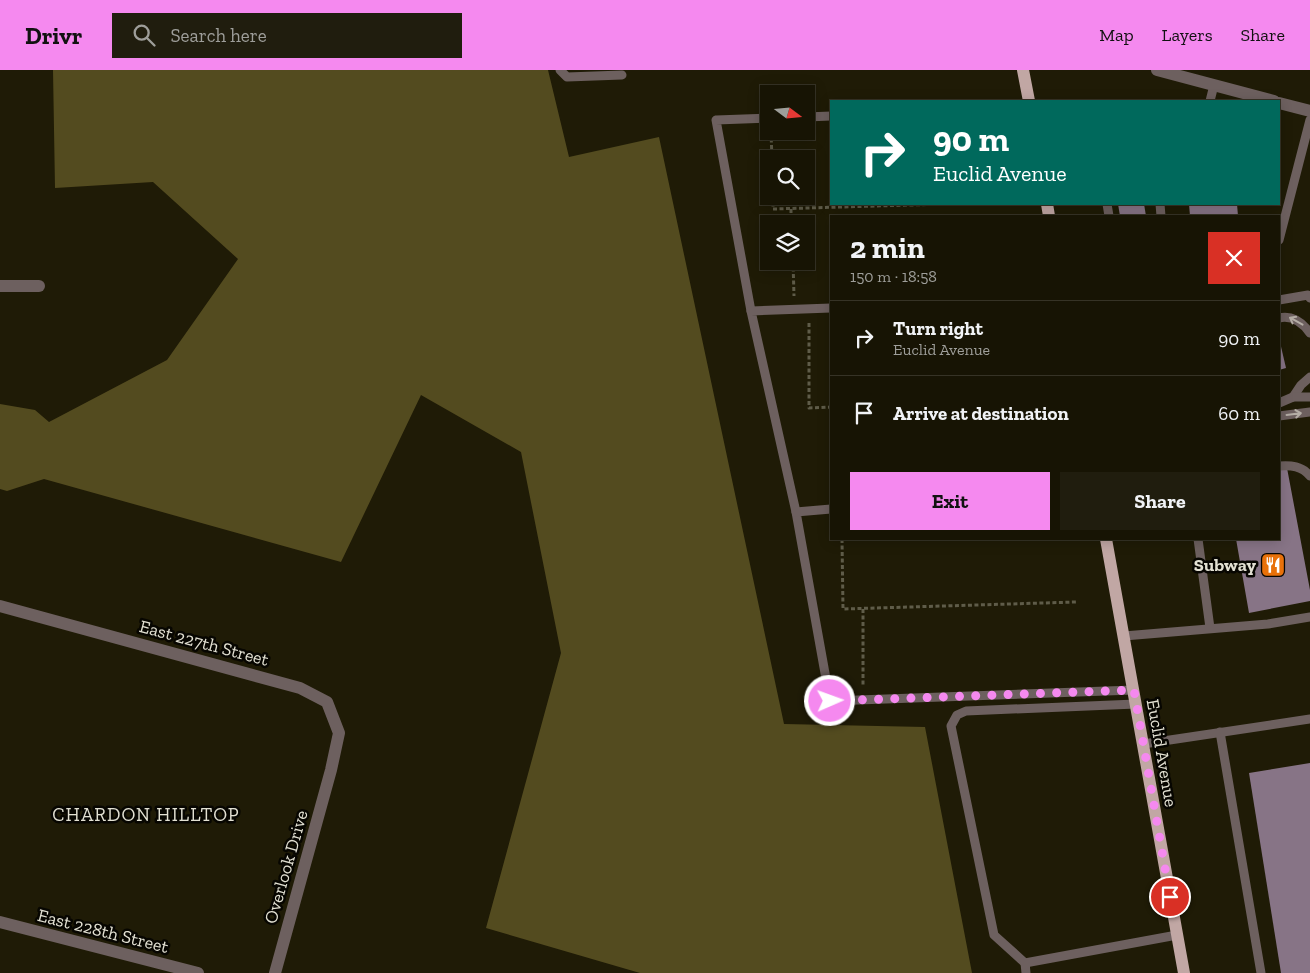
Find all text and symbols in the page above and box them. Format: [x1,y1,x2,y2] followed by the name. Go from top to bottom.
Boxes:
[112,13,462,58] search box
[25,21,82,50] text: Drivr
[130,21,158,49] icon: search
[170,24,267,47] text: Search here
[1099,24,1134,46] text: Map
[1162,24,1213,46] text: Layers
[1241,24,1285,46] text: Share
[760,85,815,140] north arrow
[760,85,815,270] map controls
[933,118,1009,160] text: 90 m
[850,120,915,185] icon: right
[760,150,815,205] button: search
[933,160,1067,187] text: Euclid Avenue
[760,215,815,270] button: layers
[850,230,925,266] text: 2 min
[1208,232,1260,284] button: close
[850,267,937,286] text: 150 m · 18:58
[1289,316,1304,326] one-way arrow
[893,317,983,340] text: Turn right
[850,324,878,352] icon: right
[1218,327,1260,350] text: 90 m
[893,340,990,359] text: Euclid Avenue
[850,399,878,427] icon: arrive
[893,402,1069,425] text: Arrive at destination
[1218,402,1260,425] text: 60 m
[1286,409,1302,419] one-way arrow
[850,472,1050,530] button: Exit
[1060,472,1260,530] button: Share
[1260,552,1286,578] restaurant icon: Subway
[1194,554,1256,576] place label: Subway
[137,615,271,671] street label: East 227th Street
[803,674,855,726] position arrow
[1142,697,1182,809] street label: Euclid Avenue
[52,803,240,826] district label: CHARDON HILLTOP
[259,808,313,926] street label: Overlook Drive
[1149,876,1191,918] pin
[1156,883,1184,911] icon: arrive
[35,904,171,958] street label: East 228th Street

